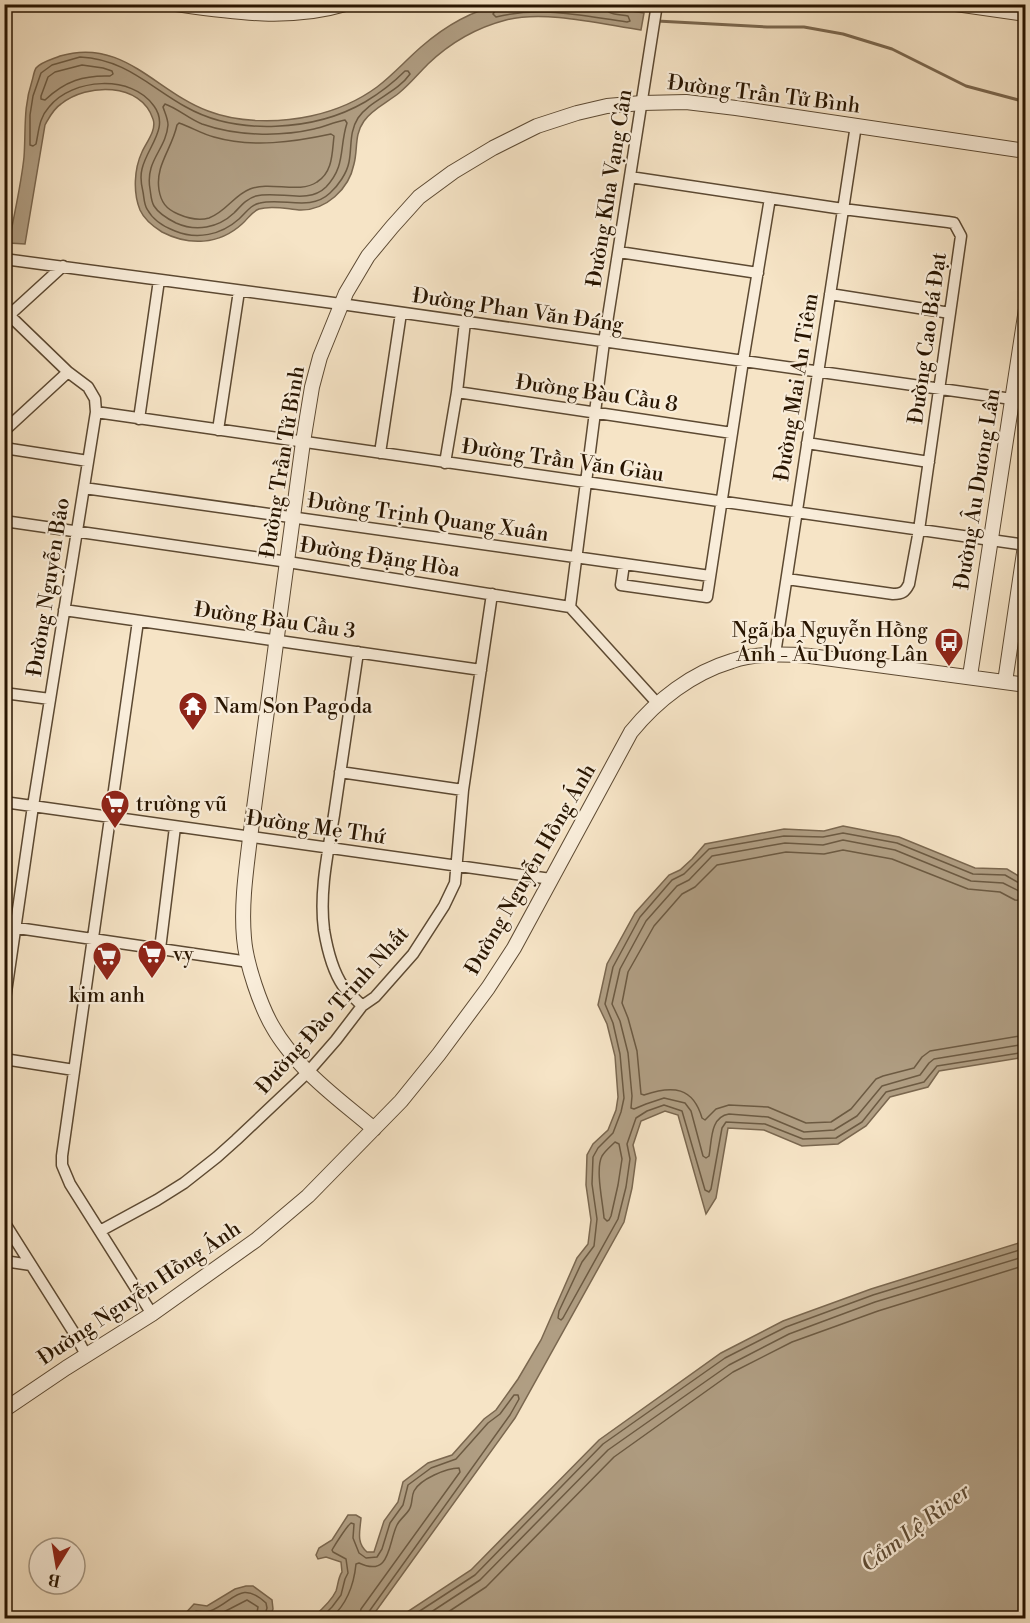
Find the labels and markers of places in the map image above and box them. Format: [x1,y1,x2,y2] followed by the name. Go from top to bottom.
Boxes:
[732,618,928,668] place label: Ngã ba Nguyễn Hồng Ánh - Âu Dương Lân
[933,626,965,668] bus stop icon: Ngã ba Nguyễn Hồng Ánh - Âu Dương Lân
[177,690,209,732] temple icon: Nam Son Pagoda
[214,694,373,720] place label: Nam Son Pagoda
[99,788,131,830] supermarket icon: trường vũ
[136,792,227,818] place label: trường vũ
[136,938,168,980] supermarket icon: vy
[91,940,123,982] supermarket icon: kim anh
[172,942,194,968] place label: vy
[69,983,146,1009] place label: kim anh

